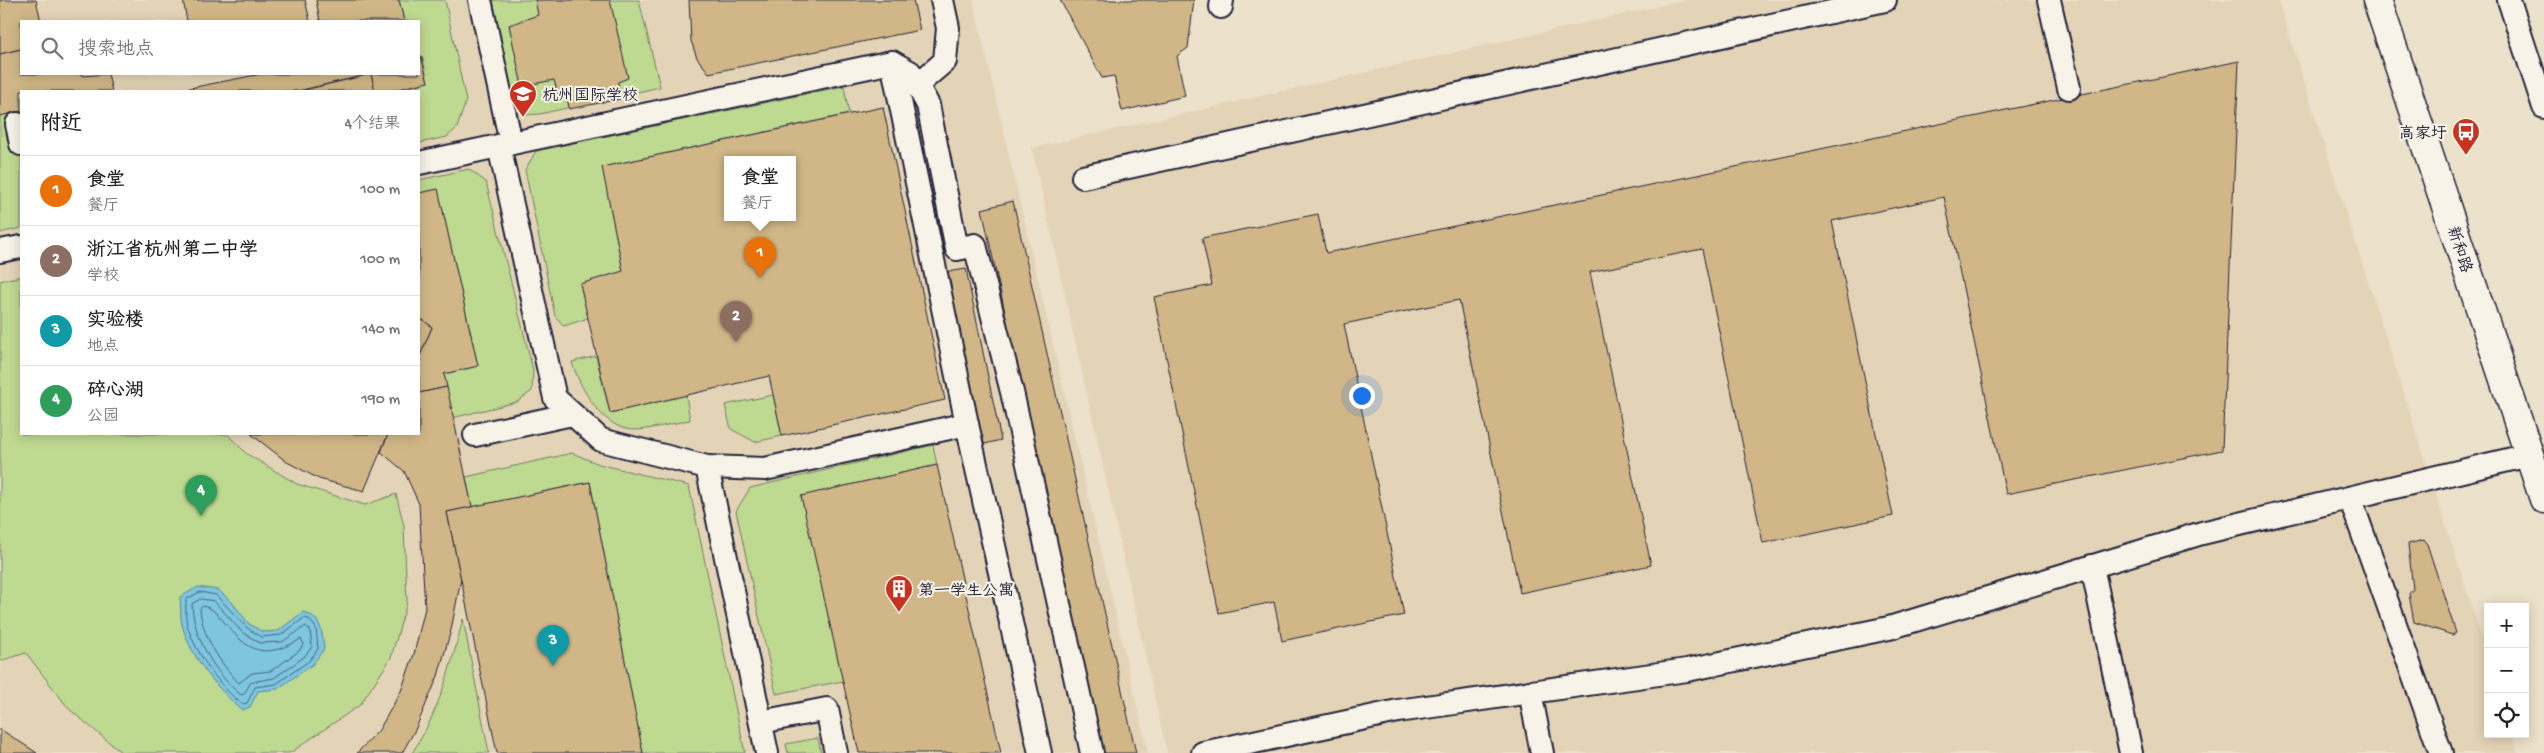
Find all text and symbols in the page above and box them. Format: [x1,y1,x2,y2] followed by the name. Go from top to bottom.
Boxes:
[20,20,420,75] search box
[38,34,66,62] icon: search
[78,39,154,62] text: 搜索地点
[508,79,538,118] school or university icon: 杭州国际学校
[542,86,638,107] place label: 杭州国际学校
[40,113,82,138] text: 附近
[344,116,400,135] text: 4个结果
[2451,117,2481,156] bus stop icon: 高家圩
[2399,124,2447,145] place label: 高家圩
[724,156,796,221] popup
[741,168,779,191] text: 食堂
[87,170,125,193] text: 食堂
[53,181,59,200] text: 1
[360,181,400,200] text: 100 m
[741,196,773,215] text: 餐厅
[87,198,119,217] text: 餐厅
[2441,224,2476,276] street label: 新和路
[744,237,776,278] pin: 1
[87,240,258,263] text: 浙江省杭州第二中学
[52,251,60,270] text: 2
[360,251,400,270] text: 100 m
[87,268,119,287] text: 学校
[720,301,752,342] pin: 2
[87,310,144,333] text: 实验楼
[52,321,60,340] text: 3
[362,321,400,340] text: 140 m
[87,338,119,357] text: 地点
[87,380,144,403] text: 碎心湖
[1349,383,1375,409] your location
[52,391,60,410] text: 4
[361,391,400,410] text: 190 m
[87,408,119,427] text: 公园
[185,475,217,516] pin: 4
[884,574,914,613] building icon: 第一学生公寓
[918,581,1014,602] place label: 第一学生公寓
[2484,603,2529,738] map controls
[2484,603,2529,648] button: +
[537,625,569,666] pin: 3
[2484,648,2529,693] button: −
[2484,693,2529,738] button: locate

